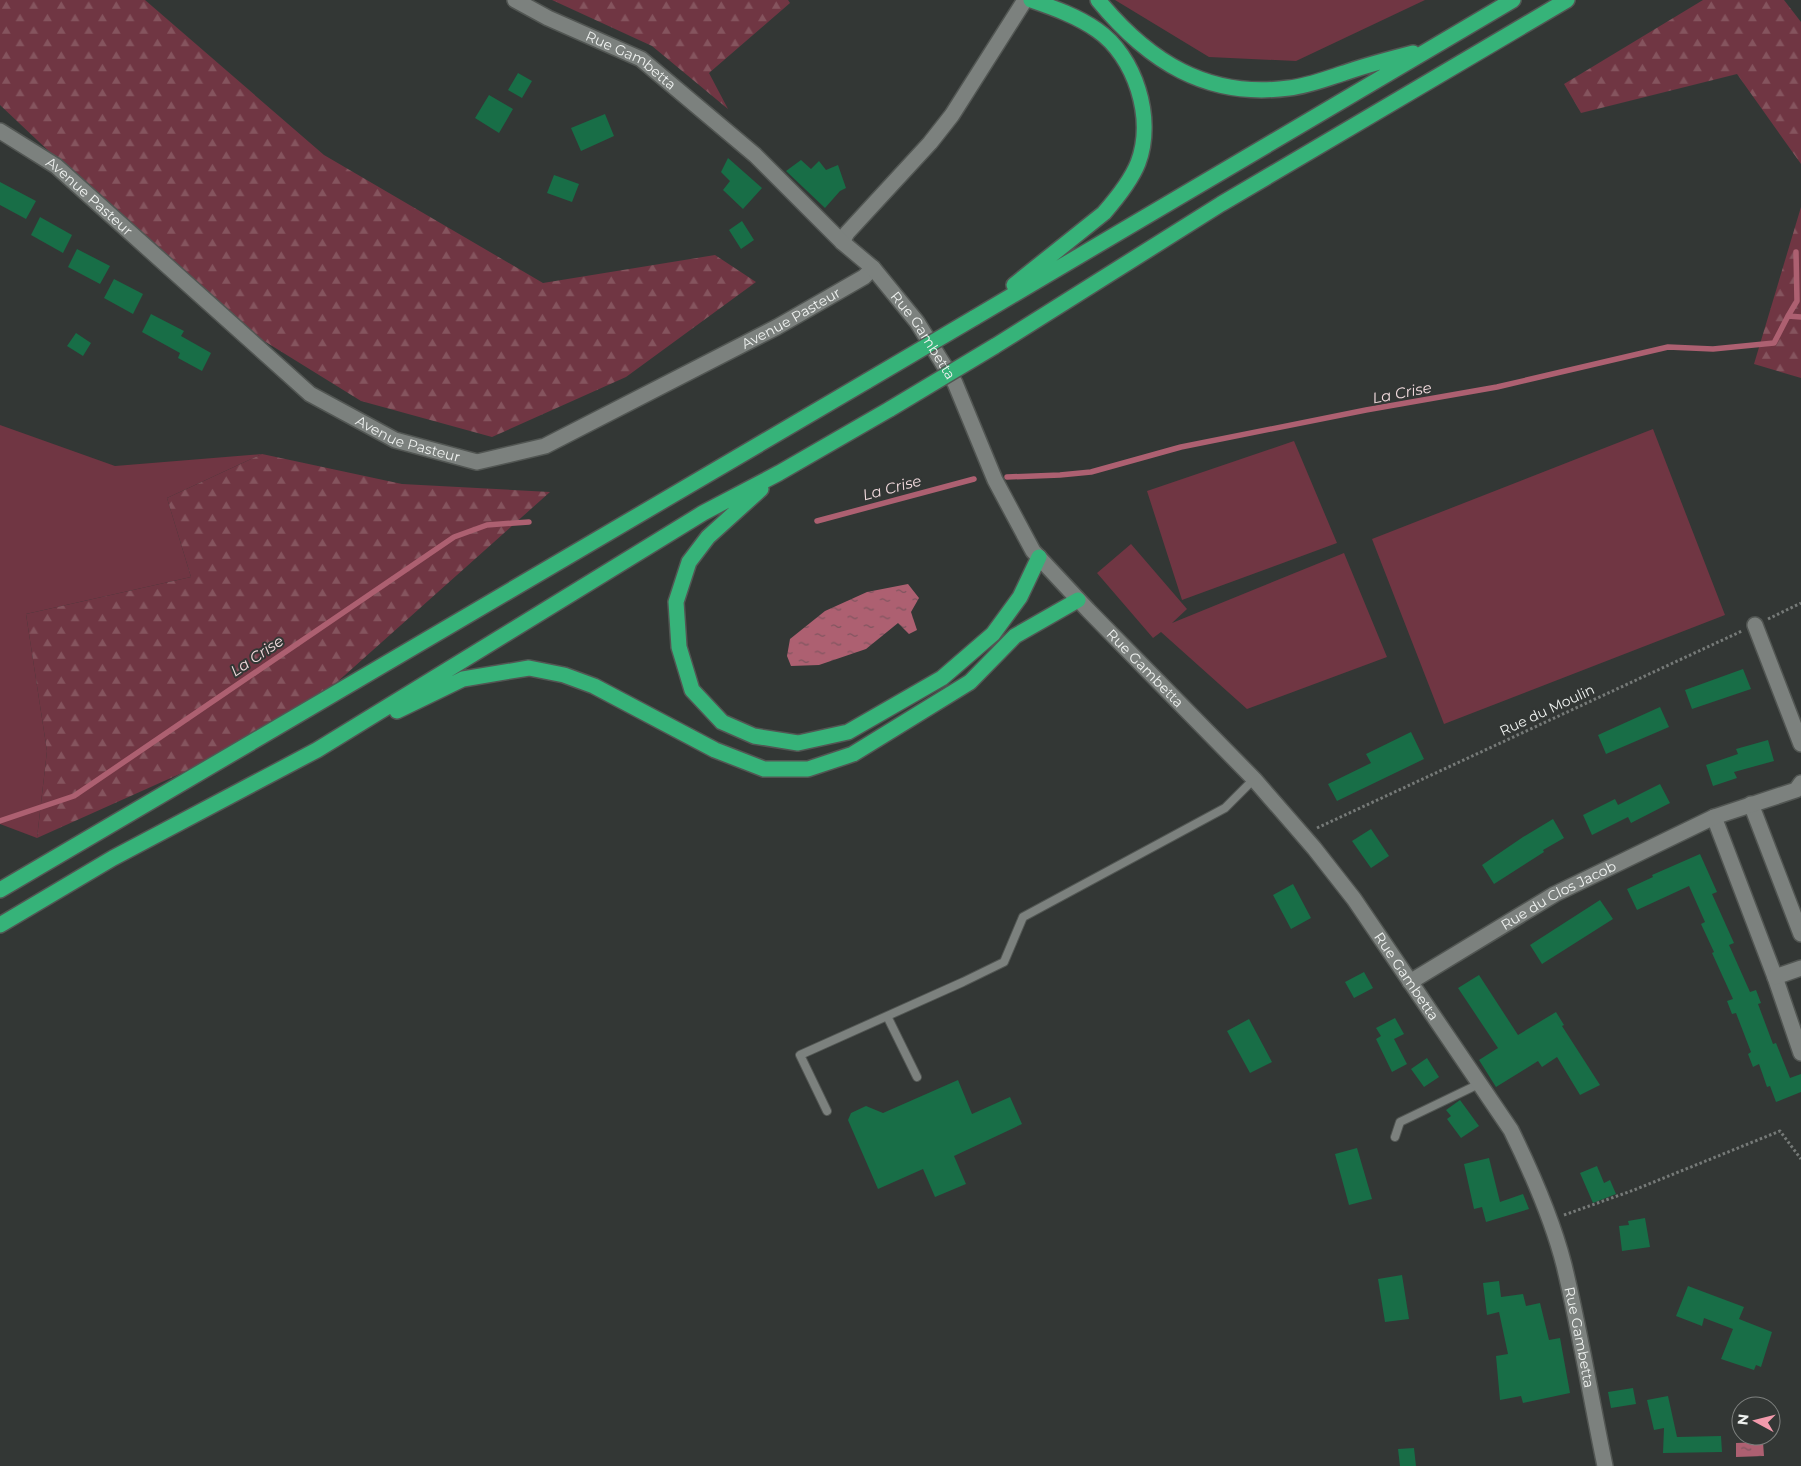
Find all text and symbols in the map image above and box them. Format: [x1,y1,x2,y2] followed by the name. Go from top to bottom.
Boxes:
[583,27,680,94] street label: Rue Gambetta
[43,153,137,240] street label: Avenue Pasteur
[738,283,844,353] street label: Avenue Pasteur
[887,288,960,383] street label: Rue Gambetta
[1371,377,1433,408] water label: La Crise
[353,412,463,466] street label: Avenue Pasteur
[860,471,923,504] water label: La Crise
[1103,625,1188,711] street label: Rue Gambetta
[227,631,287,680] water label: La Crise
[1497,680,1597,740] street label: Rue du Moulin
[1497,857,1619,934] street label: Rue du Clos Jacob
[1370,929,1443,1024] street label: Rue Gambetta
[1560,1285,1598,1389] street label: Rue Gambetta
[1731,1396,1781,1446] north arrow
[1733,1413,1753,1426] text: N

